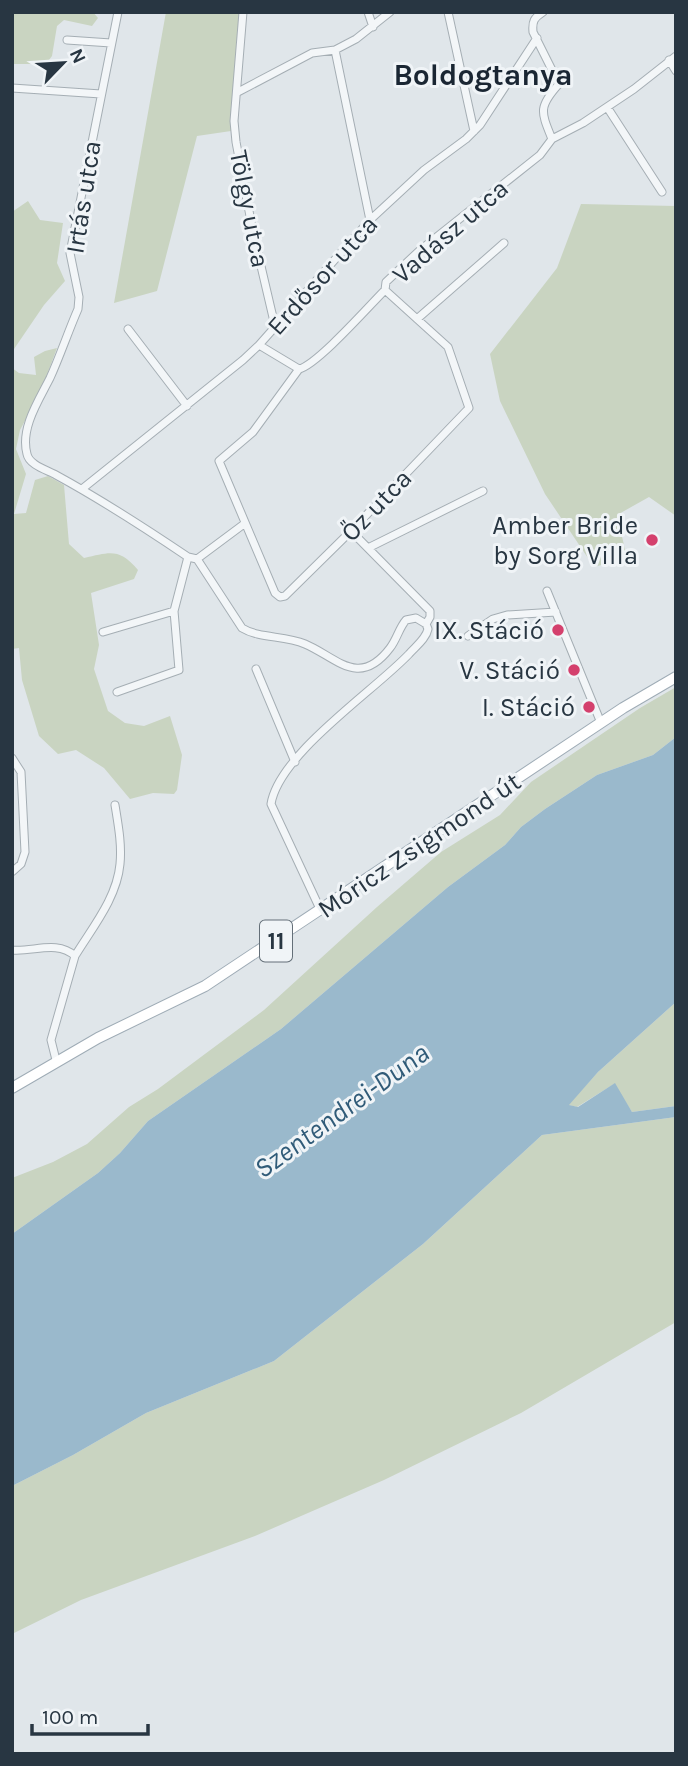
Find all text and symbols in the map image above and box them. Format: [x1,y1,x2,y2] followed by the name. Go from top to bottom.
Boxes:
[28,28,98,98] north arrow
[65,45,90,67] text: N
[393,57,573,93] district label: Boldogtanya
[59,138,108,256] street label: Irtás utca
[223,148,276,270] street label: Tölgy utca
[386,173,515,290] street label: Vadász utca
[261,209,384,342] street label: Erdősor utca
[334,463,418,548] street label: Őz utca
[492,510,638,571] place label: Amber Bride by Sorg Villa
[644,532,660,548] marker: Amber Bride by Sorg Villa
[434,615,544,646] place label: IX. Stáció
[550,622,566,638] marker: IX. Stáció
[459,655,560,686] place label: V. Stáció
[566,662,582,678] marker: V. Stáció
[482,692,575,723] place label: I. Stáció
[581,699,597,715] marker: I. Stáció
[312,766,527,925] street label: Móricz Zsigmond út
[260,920,292,961] road number: 11
[247,1036,435,1185] water label: Szentendrei-Duna
[32,1692,147,1736] scale bar
[42,1705,99,1729] text: 100 m

